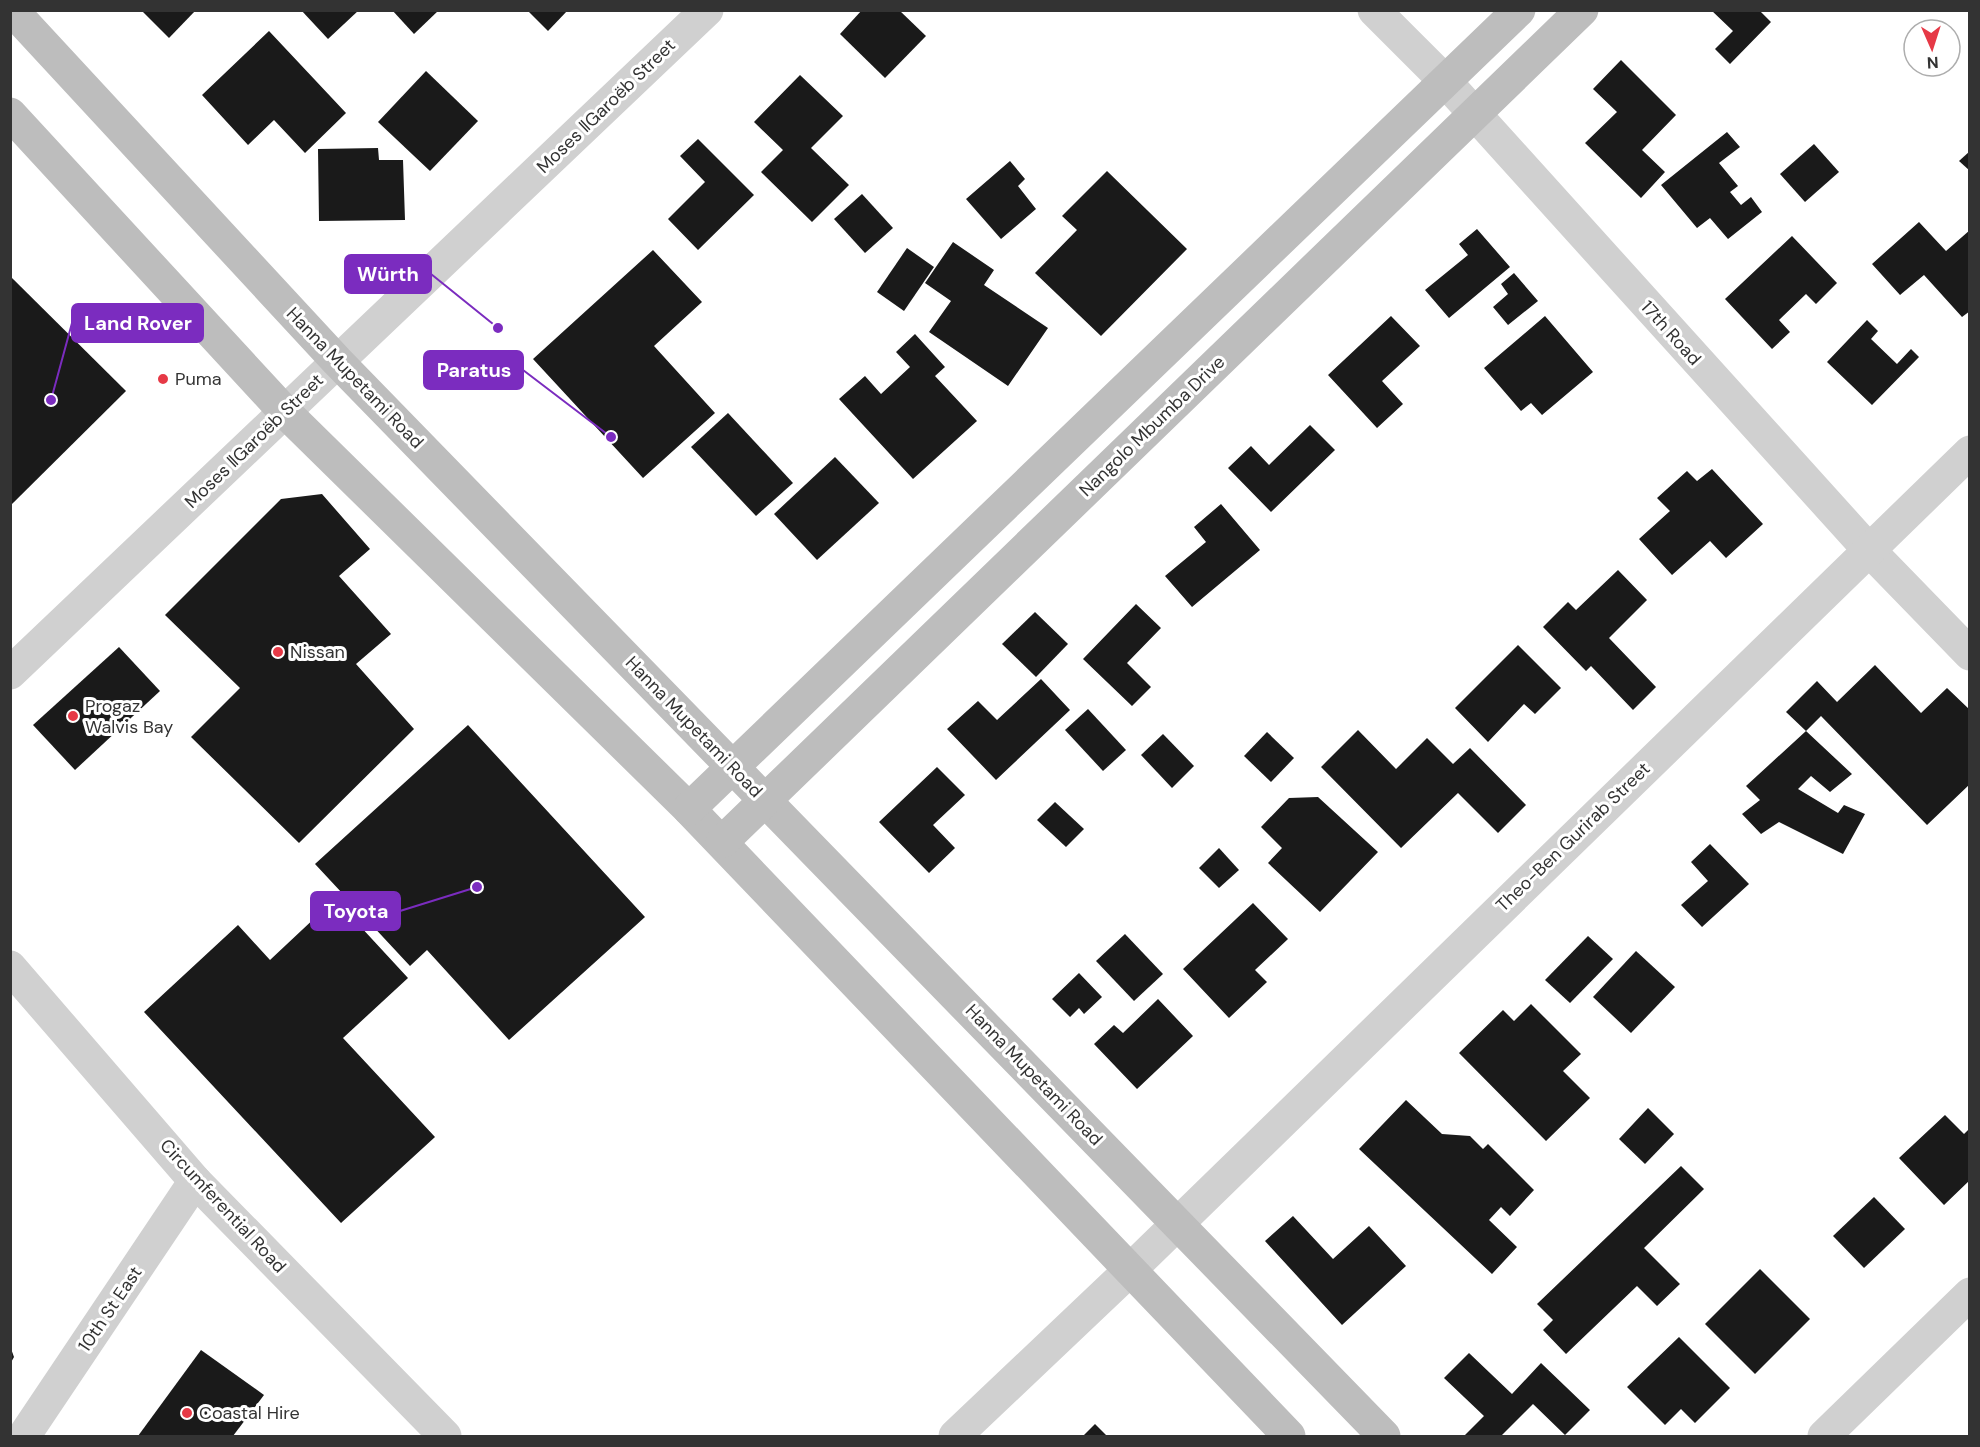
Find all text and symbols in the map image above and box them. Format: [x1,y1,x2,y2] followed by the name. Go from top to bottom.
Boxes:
[1902,18,1962,78] north arrow
[531,33,681,179] street label: Moses ǁGaroëb Street
[1926,52,1939,73] text: N
[345,255,431,293] callout: Würth
[357,261,419,287] text: Würth
[1636,295,1706,371] street label: 17th Road
[281,302,429,454] street label: Hanna Mupetami Road
[72,304,203,342] callout: Land Rover
[84,310,192,336] text: Land Rover
[1074,350,1230,502] street label: Nangolo Mbumba Drive
[424,351,523,389] callout: Paratus
[437,357,511,383] text: Paratus
[175,367,222,391] place label: Puma
[179,368,329,514] street label: Moses ǁGaroëb Street
[156,372,170,386] marker: Puma
[290,640,345,664] place label: Nissan
[271,645,285,659] marker: Nissan
[620,651,768,803] street label: Hanna Mupetami Road
[85,694,173,739] place label: Progaz Walvis Bay
[66,709,80,723] marker: Progaz Walvis Bay
[1491,757,1655,917] street label: Theo-Ben Gurirab Street
[311,892,400,930] callout: Toyota
[324,898,388,924] text: Toyota
[960,999,1108,1151] street label: Hanna Mupetami Road
[155,1134,291,1278] street label: Circumferential Road
[73,1262,147,1356] street label: 10th St East
[199,1401,300,1425] place label: Coastal Hire
[180,1406,194,1420] marker: Coastal Hire

